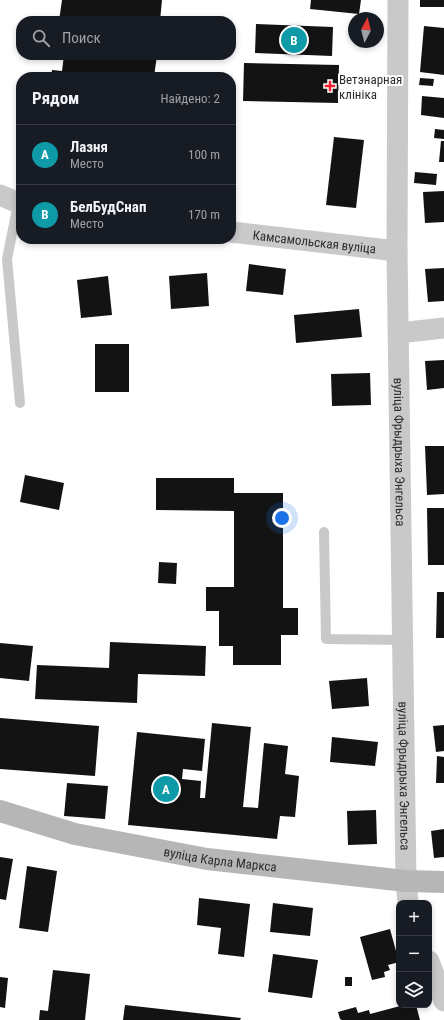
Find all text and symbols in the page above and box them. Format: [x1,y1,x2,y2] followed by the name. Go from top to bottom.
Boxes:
[348,12,384,48] north arrow
[16,16,236,60] search box
[281,25,307,55] pin: B
[30,27,52,49] icon: search
[62,29,101,47] text: Поиск
[339,72,402,102] place label: Ветэнарная клініка
[324,80,336,92] marker: Ветэнарная клініка
[32,88,79,108] text: Рядом
[160,91,220,106] text: Найдено: 2
[70,138,108,156] text: Лазня
[41,147,49,162] text: A
[188,147,220,162] text: 100 m
[70,156,104,171] text: Место
[70,198,146,216] text: БелБудСнап
[41,207,49,222] text: B
[188,207,220,222] text: 170 m
[70,216,104,231] text: Место
[252,227,377,256] street label: Камсамольская вуліца
[391,377,408,526] street label: вуліца Фрыдрыха Энгельса
[272,508,292,528] your location
[396,701,413,850] street label: вуліца Фрыдрыха Энгельса
[153,774,179,804] pin: A
[163,843,278,874] street label: вуліца Карла Маркса
[396,900,432,1008] map controls
[396,900,432,936] button: +
[396,936,432,972] button: −
[396,972,432,1008] button: layers

